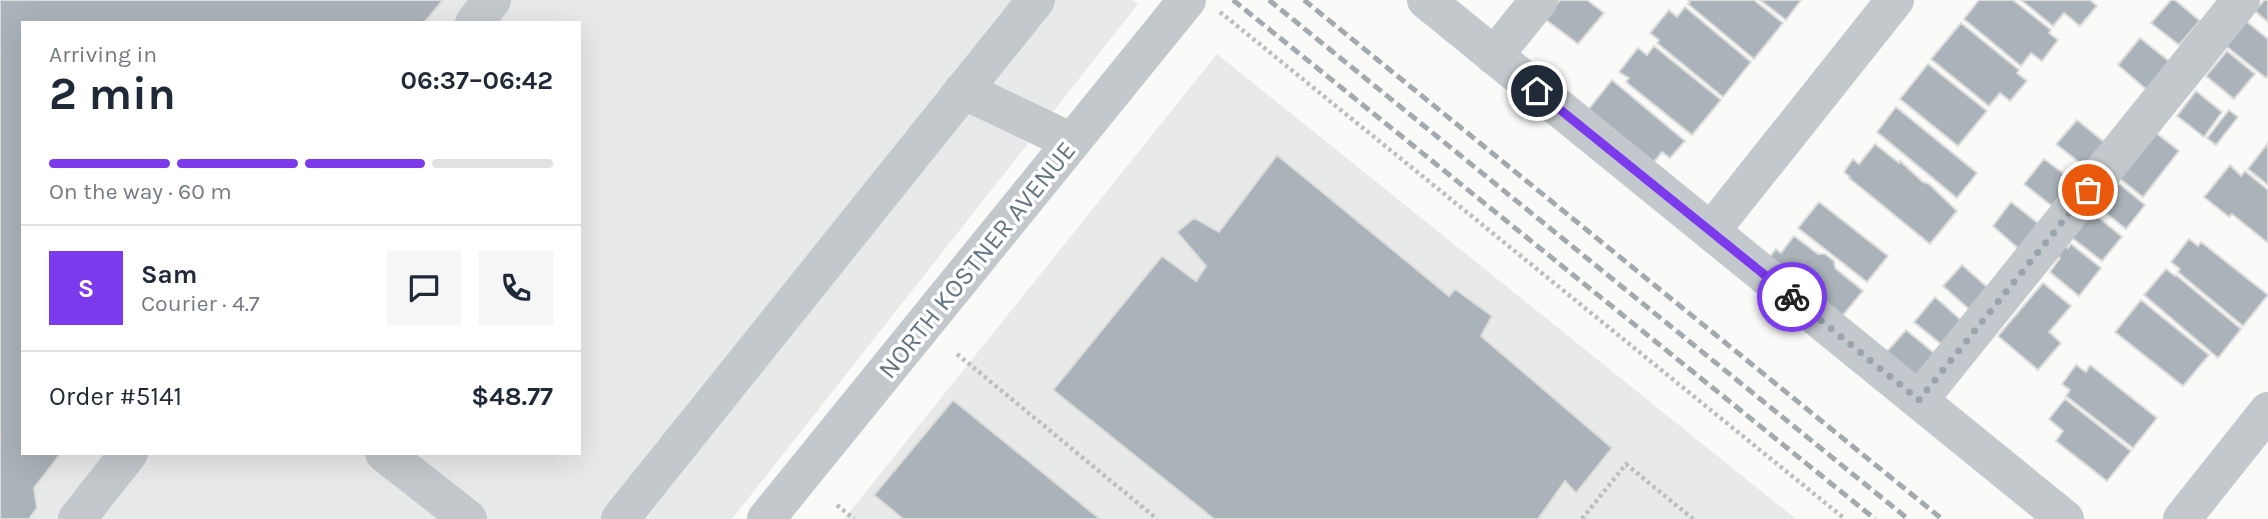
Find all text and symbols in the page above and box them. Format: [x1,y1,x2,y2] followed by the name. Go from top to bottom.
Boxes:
[49,41,157,68] text: Arriving in
[1507,61,1567,121] pin
[401,65,553,96] text: 06:37–06:42
[49,67,176,121] text: 2 min
[1518,72,1556,110] icon: home
[872,135,1082,385] street label: NORTH KOSTNER AVENUE
[2058,160,2118,220] pin
[2069,171,2107,209] icon: bag
[49,178,232,205] text: On the way · 60 m
[387,251,461,325] button: chat
[479,251,553,325] button: phone
[141,259,197,290] text: Sam
[1757,262,1827,332] courier
[78,273,94,304] text: S
[1773,278,1811,316] icon: bike
[141,290,260,317] text: Courier · 4.7
[49,381,182,412] text: Order #5141
[471,381,553,412] text: $48.77

